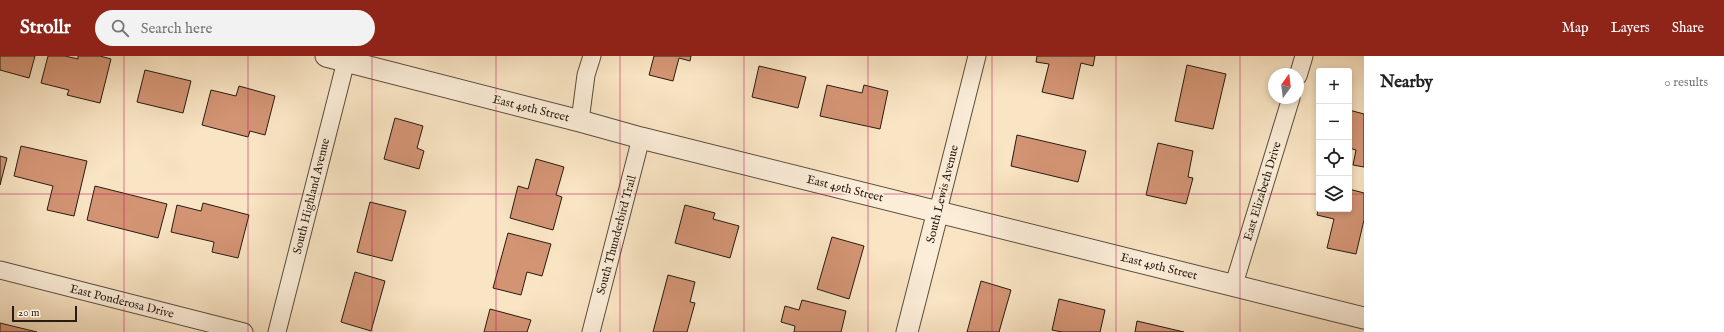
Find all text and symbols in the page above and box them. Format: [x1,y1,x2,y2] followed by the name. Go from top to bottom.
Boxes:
[95,10,375,46] search box
[20,16,71,40] text: Strollr
[109,17,131,39] icon: search
[141,19,212,38] text: Search here
[1562,19,1589,37] text: Map
[1611,19,1650,37] text: Layers
[1672,19,1704,37] text: Share
[1268,68,1304,104] north arrow
[1316,68,1352,212] map controls
[1316,68,1352,104] button: +
[1380,72,1433,93] text: Nearby
[1664,74,1708,91] text: 0 results
[491,92,571,125] street label: East 49th Street
[1316,104,1352,140] button: −
[290,136,333,256] street label: South Highland Avenue
[1240,139,1285,243] street label: East Elizabeth Drive
[1316,140,1352,176] button: locate
[923,143,962,245] street label: South Lewis Avenue
[805,172,885,205] street label: East 49th Street
[593,173,640,296] street label: South Thunderbird Trail
[1316,176,1352,212] button: layers
[1119,250,1199,283] street label: East 49th Street
[68,281,176,322] street label: East Ponderosa Drive
[12,304,77,323] scale bar
[18,306,39,320] text: 20 m

